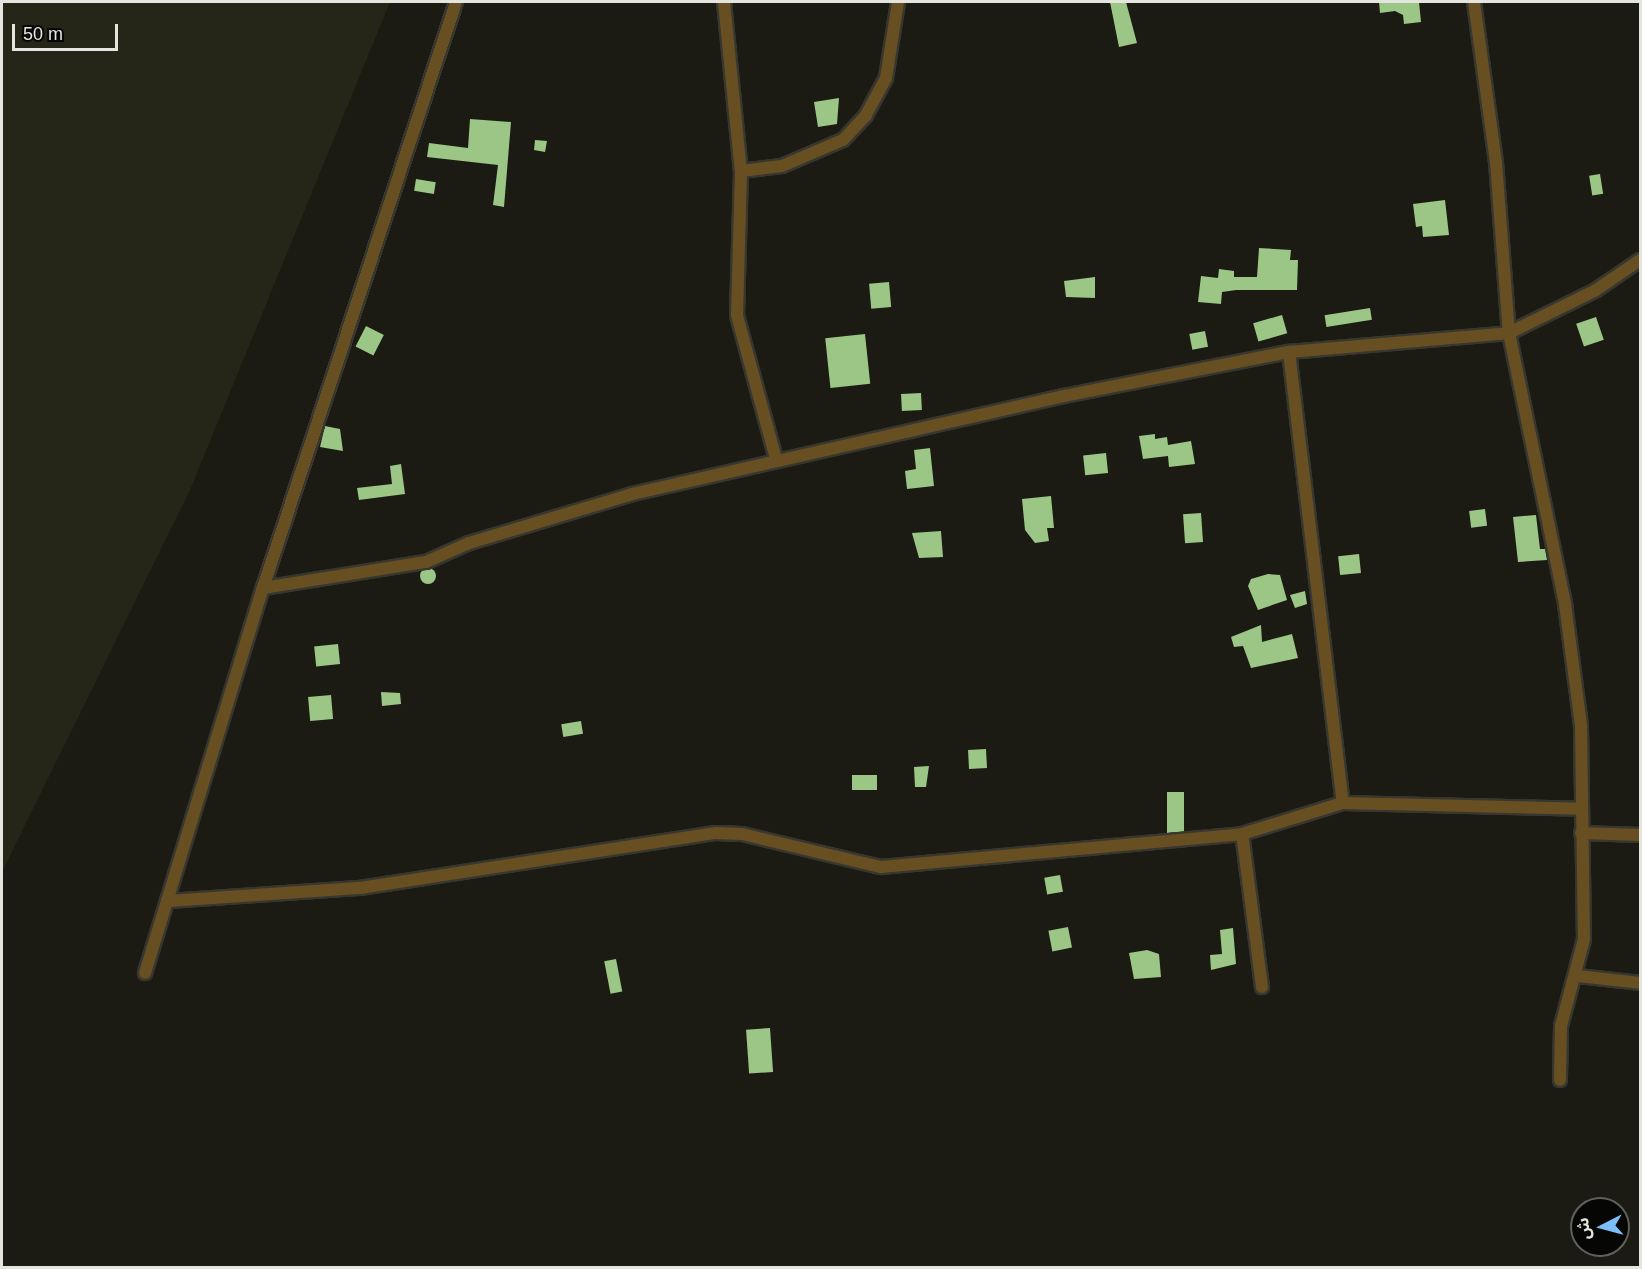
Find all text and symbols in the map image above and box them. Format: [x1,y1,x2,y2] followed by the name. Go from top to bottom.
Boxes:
[15,12,122,50] scale bar
[23,24,63,44] text: 50 m
[1570,1197,1630,1257] north arrow
[1574,1217,1593,1241] text: ش

